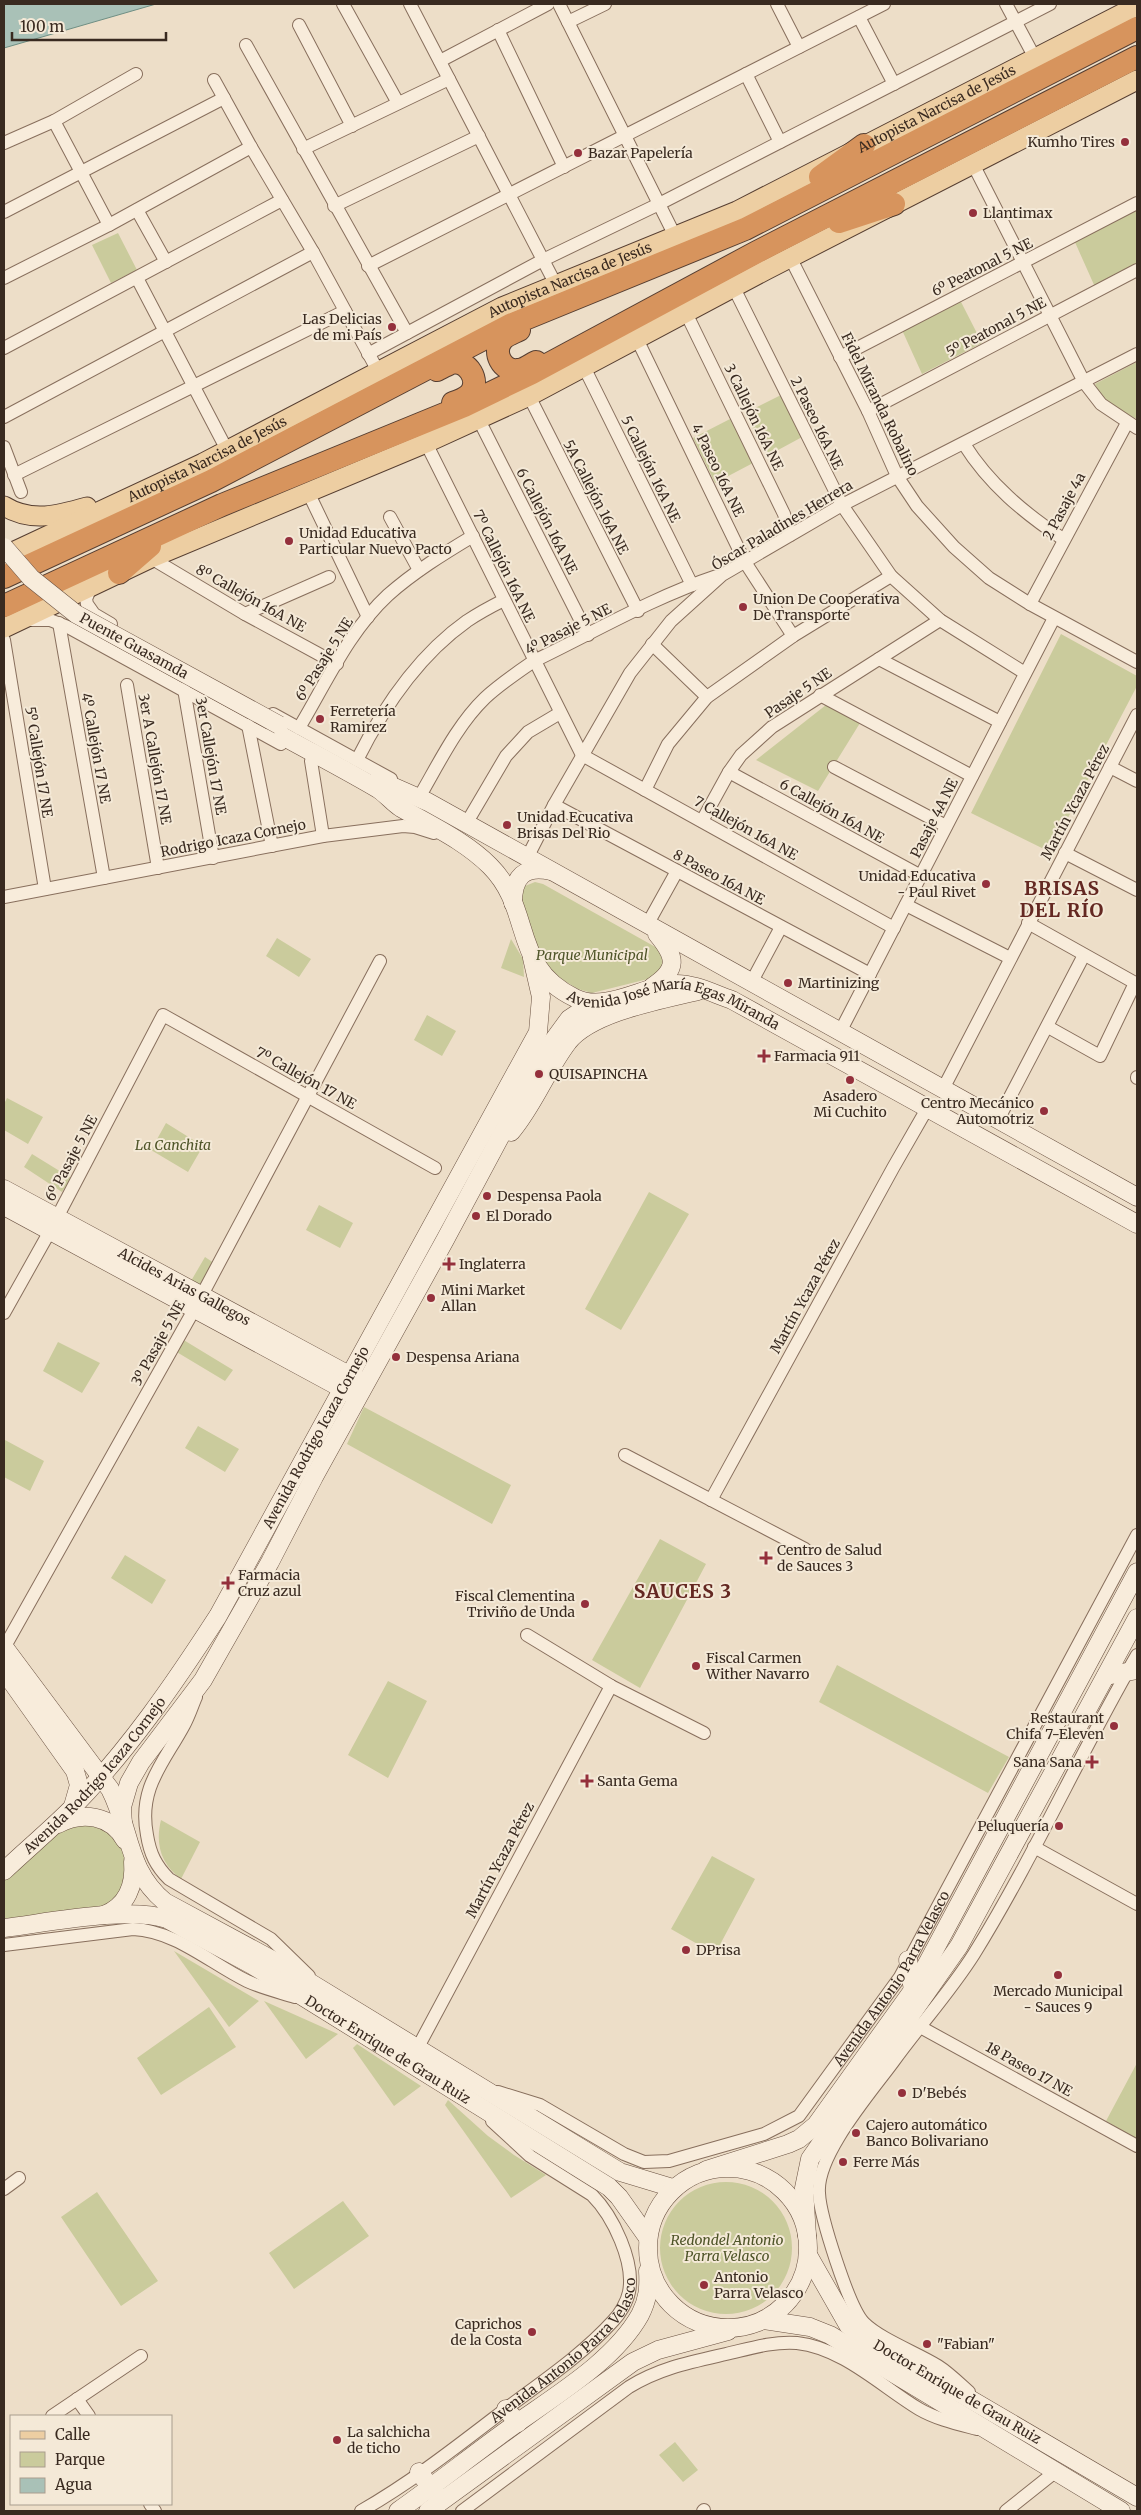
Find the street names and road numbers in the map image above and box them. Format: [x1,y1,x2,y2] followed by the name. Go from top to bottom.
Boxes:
[853,61,1019,157] street label: Autopista Narcisa de Jesús
[929,234,1035,300] street label: 6º Peatonal 5 NE
[484,238,654,322] street label: Autopista Narcisa de Jesús
[943,293,1049,361] street label: 5º Peatonal 5 NE
[837,329,923,479] street label: Fidel Miranda Robalino
[720,361,788,473] street label: 3 Callejón 16A NE
[787,374,847,472] street label: 2 Paseo 16A NE
[124,412,290,506] street label: Autopista Narcisa de Jesús
[617,413,685,525] street label: 5 Callejón 16A NE
[688,421,748,520] street label: 4 Paseo 16A NE
[559,437,633,557] street label: 5A Callejón 16A NE
[513,465,582,577] street label: 6 Callejón 16A NE
[1039,469,1089,543] street label: 2 Pasaje 4a
[708,476,856,574] street label: Óscar Paladines Herrera
[469,507,539,625] street label: 7º Callejón 16A NE
[193,560,309,636] street label: 8º Callejón 16A NE
[522,600,614,658] street label: 4º Pasaje 5 NE
[77,609,192,683] street label: Puente Guasamda
[291,614,357,704] street label: 6º Pasaje 5 NE
[761,664,835,722] street label: Pasaje 5 NE
[77,691,115,805] street label: 4º Callejón 17 NE
[135,692,175,826] street label: 3er A Callejón 17 NE
[192,696,230,816] street label: 3er Callejón 17 NE
[21,705,57,819] street label: 5º Callejón 17 NE
[1037,741,1113,863] street label: Martín Ycaza Pérez
[777,775,887,847] street label: 6 Callejón 16A NE
[906,775,962,861] street label: Pasaje 4A NE
[691,792,801,864] street label: 7 Callejón 16A NE
[159,815,307,861] street label: Rodrigo Icaza Cornejo
[670,845,768,909] street label: 8 Paseo 16A NE
[563,975,783,1034] street label: Avenida José María Egas Miranda
[252,1043,360,1113] street label: 7º Callejón 17 NE
[41,1112,101,1204] street label: 6º Pasaje 5 NE
[766,1235,844,1357] street label: Martín Ycaza Pérez
[114,1243,254,1329] street label: Alcides Arias Gallegos
[127,1297,189,1389] street label: 3º Pasaje 5 NE
[258,1343,373,1533] street label: Avenida Rodrigo Icaza Cornejo
[19,1693,169,1858] street label: Avenida Rodrigo Icaza Cornejo
[462,1799,538,1921] street label: Martín Ycaza Pérez
[829,1888,954,2070] street label: Avenida Antonio Parra Velasco
[302,1991,474,2108] street label: Doctor Enrique de Grau Ruiz
[982,2038,1076,2100] street label: 18 Paseo 17 NE
[486,2278,639,2427] street label: Avenida Antonio Parra Velasco
[870,2336,1045,2448] street label: Doctor Enrique de Grau Ruiz

